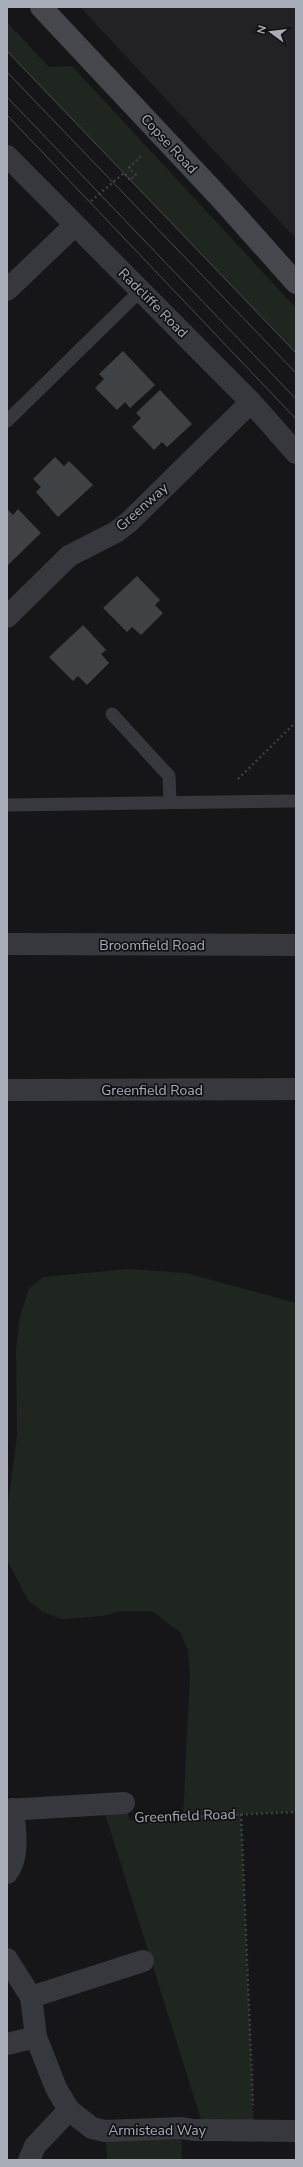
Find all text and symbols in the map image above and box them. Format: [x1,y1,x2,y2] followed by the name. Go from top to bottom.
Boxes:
[251,12,291,52] north arrow
[254,24,270,35] text: N
[136,110,202,178] street label: Copse Road
[114,264,192,342] street label: Radcliffe Road
[112,478,173,535] street label: Greenway
[99,936,205,955] street label: Broomfield Road
[101,1081,203,1100] street label: Greenfield Road
[134,1805,236,1827] street label: Greenfield Road
[108,2121,207,2140] street label: Armistead Way

